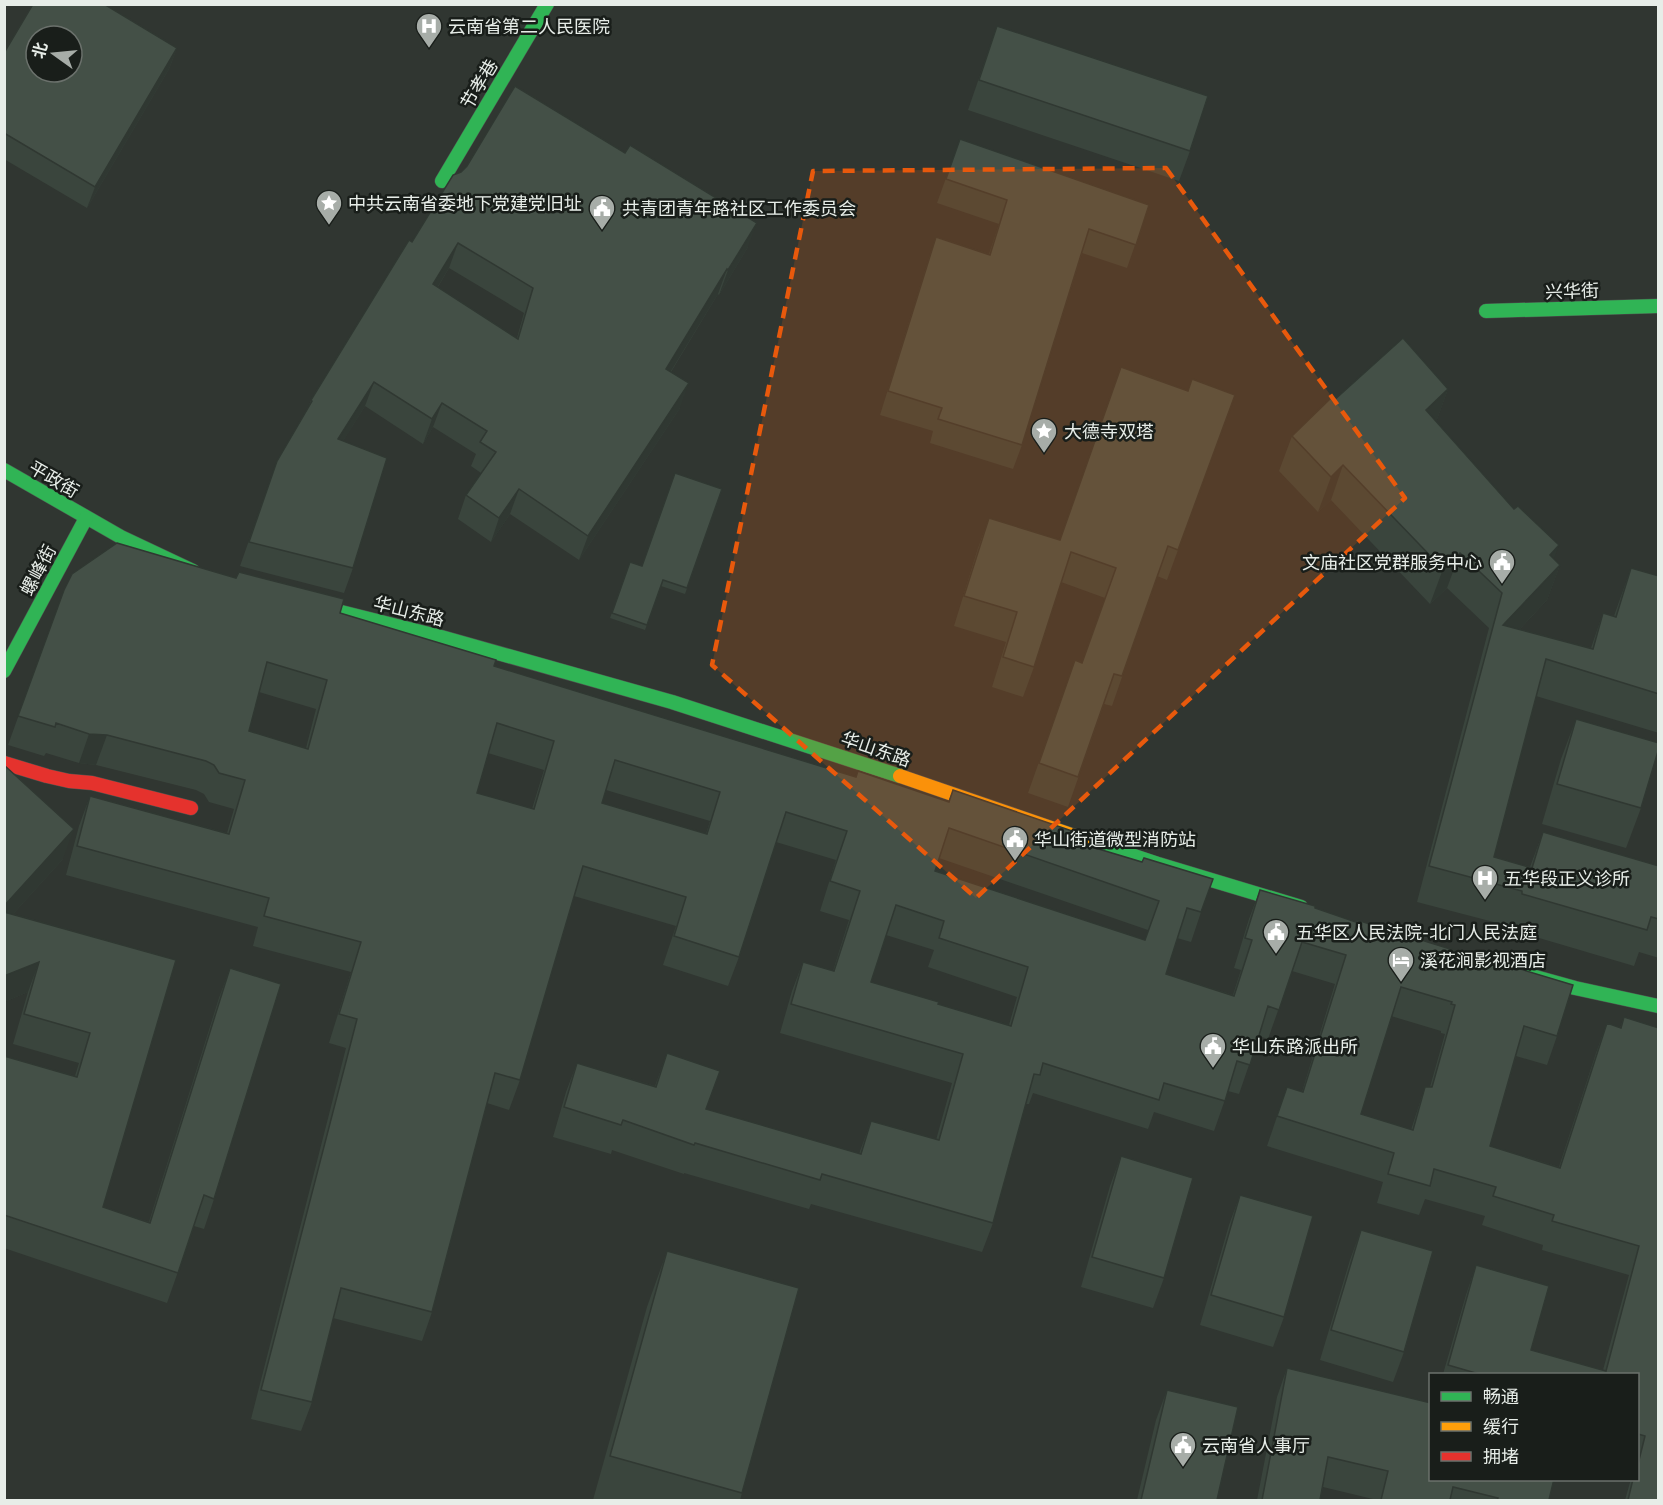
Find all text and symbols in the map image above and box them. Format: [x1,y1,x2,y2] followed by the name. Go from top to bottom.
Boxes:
[414,11,444,49] hospital icon: 云南省第二人民医院
[448,15,610,38] place label: 云南省第二人民医院
[24,24,84,84] north arrow
[28,40,51,60] text: 北
[455,55,503,113] street label: 节孝巷
[314,188,344,226] place icon: 中共云南省委地下党建党旧址
[348,192,582,215] place label: 中共云南省委地下党建党旧址
[587,193,617,231] public building icon: 共青团青年路社区工作委员会
[622,197,856,220] place label: 共青团青年路社区工作委员会
[1545,279,1599,303] street label: 兴华街
[1029,416,1059,454] place icon: 大德寺双塔
[1064,420,1154,443] place label: 大德寺双塔
[25,456,83,502] street label: 平政街
[15,541,61,599] street label: 螺峰街
[1487,547,1517,585] public building icon: 文庙社区党群服务中心
[1302,551,1482,574] place label: 文庙社区党群服务中心
[371,591,447,631] street label: 华山东路
[838,726,914,772] street label: 华山东路
[1000,824,1030,862] public building icon: 华山街道微型消防站
[1034,828,1196,851] place label: 华山街道微型消防站
[1470,863,1500,901] hospital icon: 五华段正义诊所
[1504,867,1630,890] place label: 五华段正义诊所
[1261,917,1291,955] public building icon: 五华区人民法院-北门人民法庭
[1296,921,1537,944] place label: 五华区人民法院-北门人民法庭
[1386,945,1416,983] hotel icon: 溪花涧影视酒店
[1420,949,1546,972] place label: 溪花涧影视酒店
[1198,1031,1228,1069] public building icon: 华山东路派出所
[1232,1035,1358,1058] place label: 华山东路派出所
[1429,1373,1639,1481] legend
[1483,1385,1519,1408] text: 畅通
[1483,1415,1519,1438] text: 缓行
[1168,1430,1198,1468] public building icon: 云南省人事厅
[1202,1434,1310,1457] place label: 云南省人事厅
[1483,1445,1519,1468] text: 拥堵

